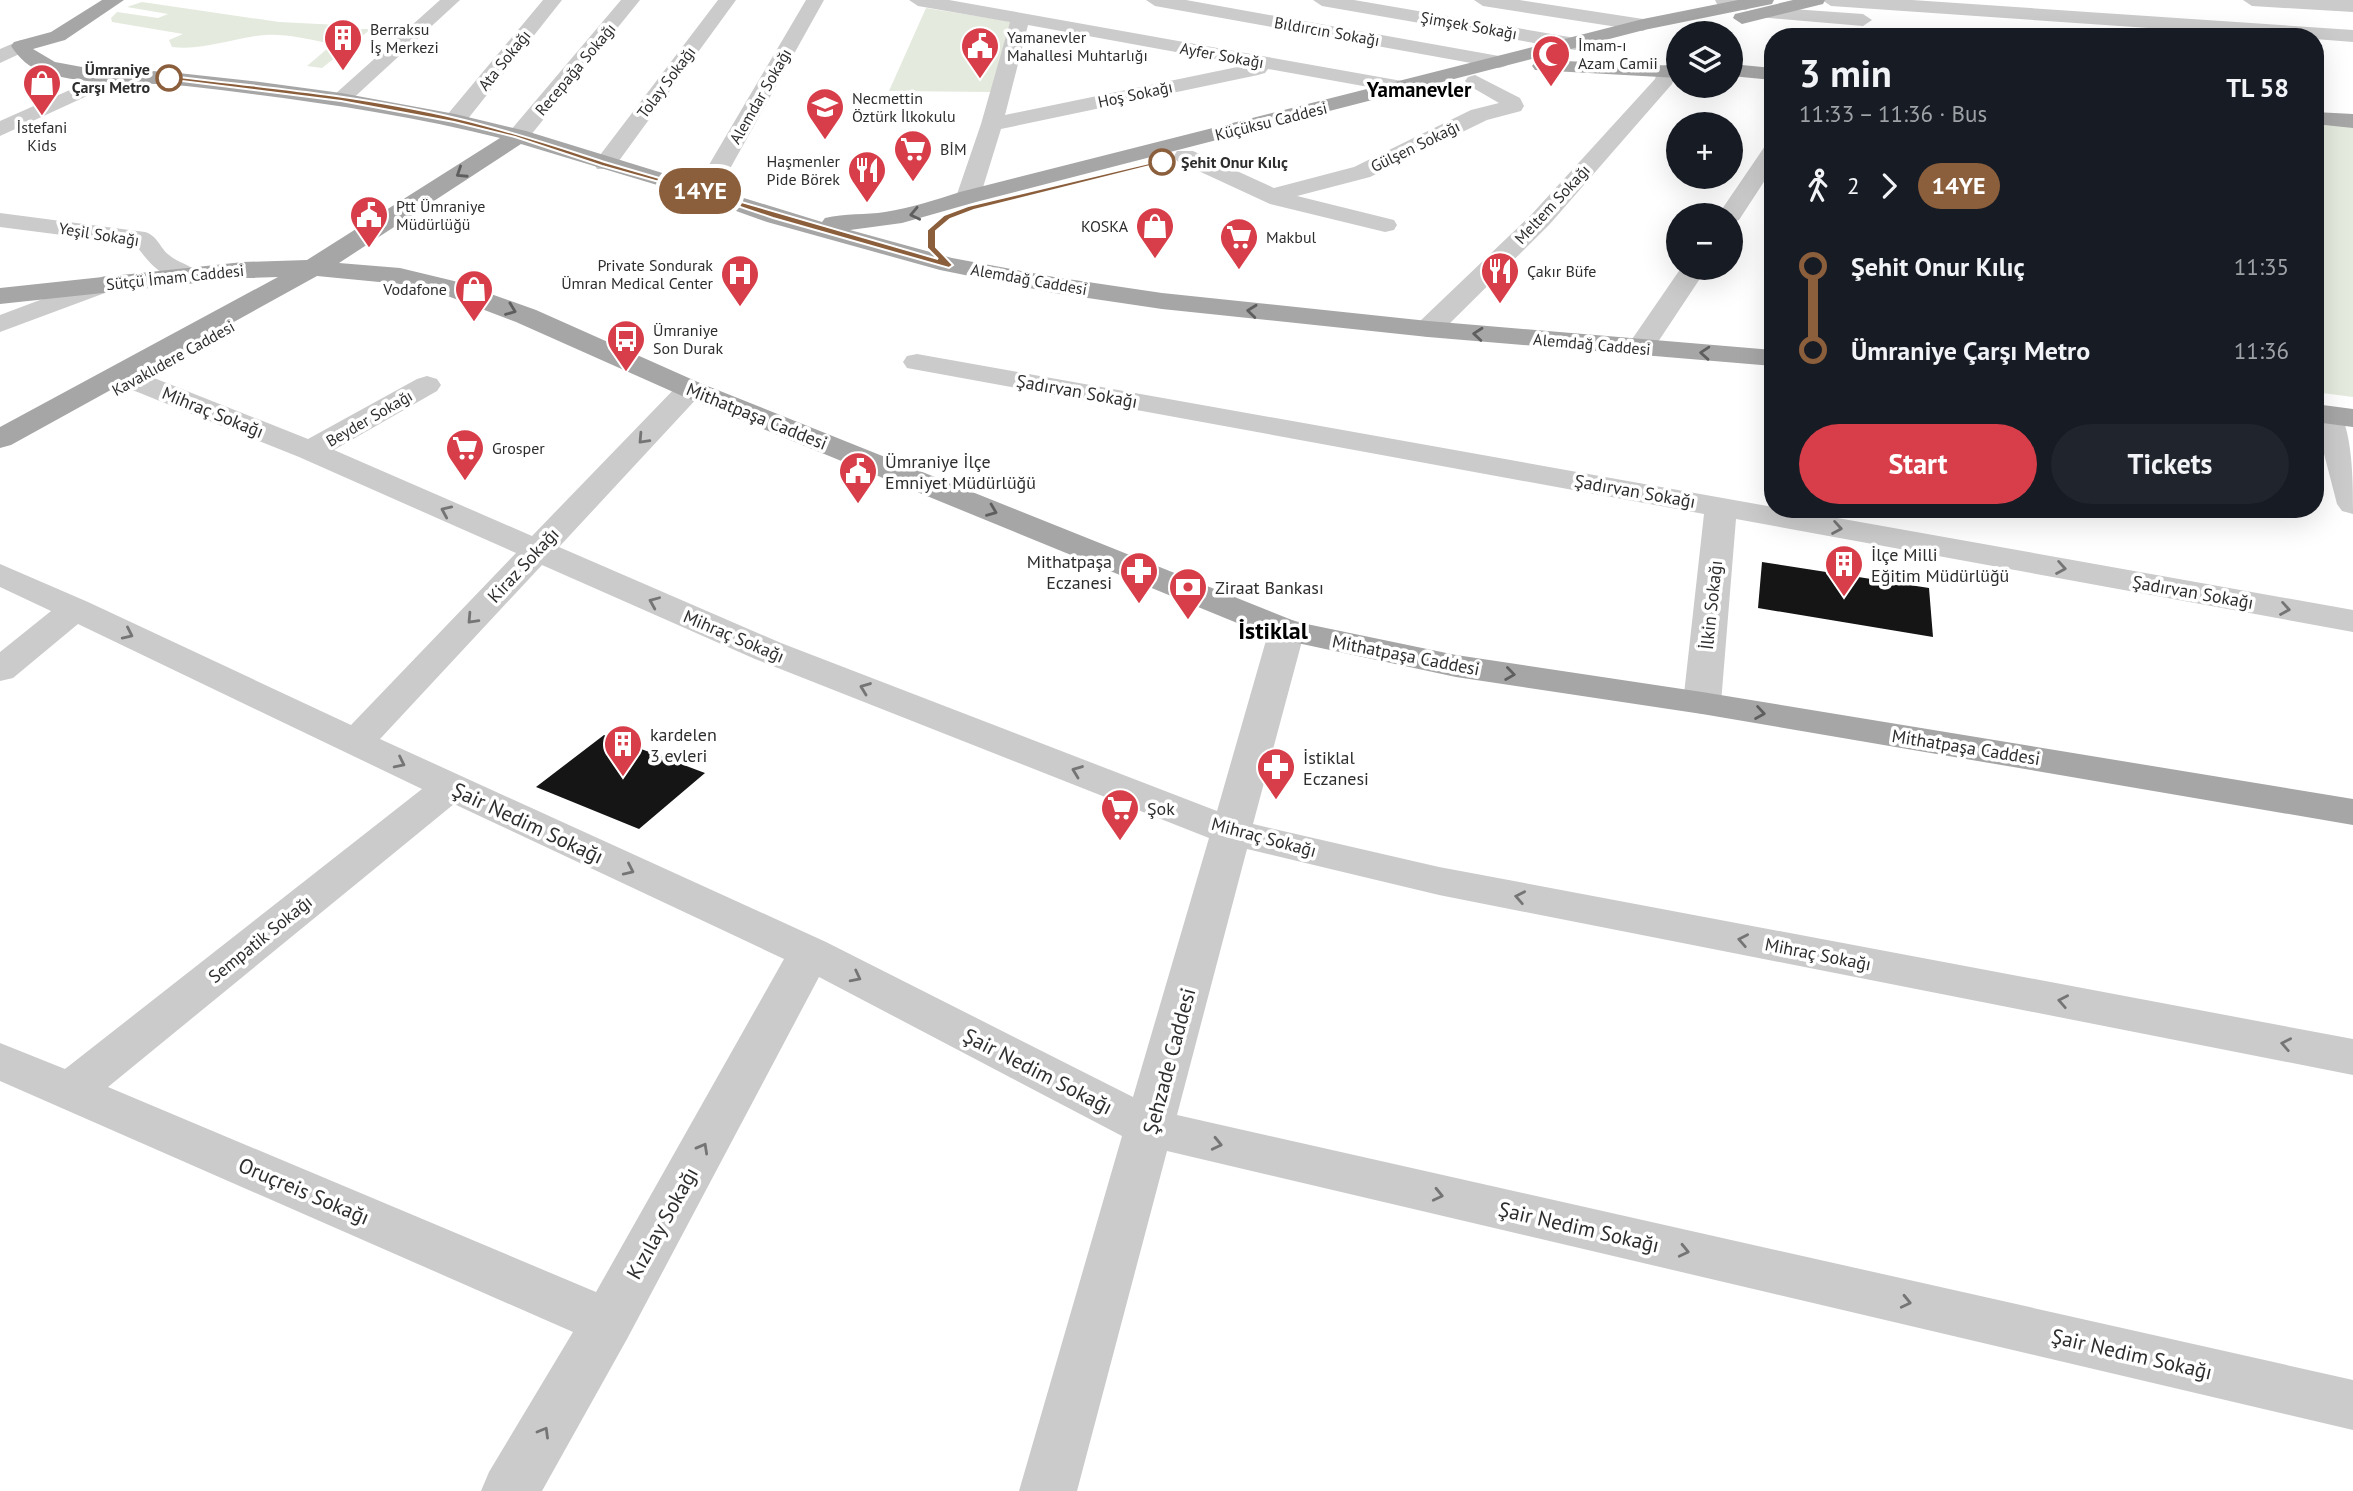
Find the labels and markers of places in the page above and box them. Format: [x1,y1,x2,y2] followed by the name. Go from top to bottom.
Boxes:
[322,17,364,72] building icon: Berraksu İş Merkezi
[370,19,439,57] place label: Berraksu İş Merkezi
[959,25,1001,80] public building icon: Yamanevler Mahallesi Muhtarlığı
[1007,27,1148,65] place label: Yamanevler Mahallesi Muhtarlığı
[1530,33,1572,88] mosque icon: İmam-ı Azam Camii
[1578,35,1658,73] place label: İmam-ı Azam Camii
[72,59,150,97] place label: Ümraniye Çarşı Metro
[21,62,63,117] shop icon: İstefani Kids
[156,65,182,91] marker: Ümraniye Çarşı Metro
[804,86,846,141] school or university icon: Necmettin Öztürk İlkokulu
[852,88,956,126] place label: Necmettin Öztürk İlkokulu
[17,117,67,155] place label: İstefani Kids
[892,128,934,183] supermarket icon: BİM
[940,139,967,159] place label: BİM
[846,149,888,204] restaurant icon: Haşmenler Pide Börek
[1149,149,1175,175] marker: Şehit Onur Kılıç
[766,151,841,189] place label: Haşmenler Pide Börek
[1181,152,1288,172] place label: Şehit Onur Kılıç
[348,194,390,249] public building icon: Ptt Ümraniye Müdürlüğü
[396,196,485,234] place label: Ptt Ümraniye Müdürlüğü
[1134,205,1176,260] shop icon: KOSKA
[1081,216,1129,236] place label: KOSKA
[1218,216,1260,271] supermarket icon: Makbul
[1266,227,1317,247] place label: Makbul
[1479,250,1521,305] restaurant icon: Çakır Büfe
[719,253,761,308] hospital icon: Private Sondurak Ümran Medical Center
[561,255,714,293] place label: Private Sondurak Ümran Medical Center
[1527,261,1597,281] place label: Çakır Büfe
[453,268,495,323] shop icon: Vodafone
[382,279,447,299] place label: Vodafone
[605,318,647,373] bus stop icon: Ümraniye Son Durak
[653,320,724,358] place label: Ümraniye Son Durak
[444,427,486,482] supermarket icon: Grosper
[492,438,545,458] place label: Grosper
[837,450,879,505] public building icon: Ümraniye İlçe Emniyet Müdürlüğü
[885,450,1036,494] place label: Ümraniye İlçe Emniyet Müdürlüğü
[1823,543,1865,598] building icon: İlçe Milli Eğitim Müdürlüğü
[1871,543,2009,587] place label: İlçe Milli Eğitim Müdürlüğü
[1027,550,1112,594] place label: Mithatpaşa Eczanesi
[1118,550,1160,605] pharmacy icon: Mithatpaşa Eczanesi
[1167,566,1209,621] bank icon: Ziraat Bankası
[1215,576,1324,599] place label: Ziraat Bankası
[602,723,644,778] building icon: kardelen 3 evleri
[650,723,717,767] place label: kardelen 3 evleri
[1255,746,1297,801] pharmacy icon: İstiklal Eczanesi
[1303,746,1369,790] place label: İstiklal Eczanesi
[1099,787,1141,842] supermarket icon: Şok
[1147,797,1175,820] place label: Şok

